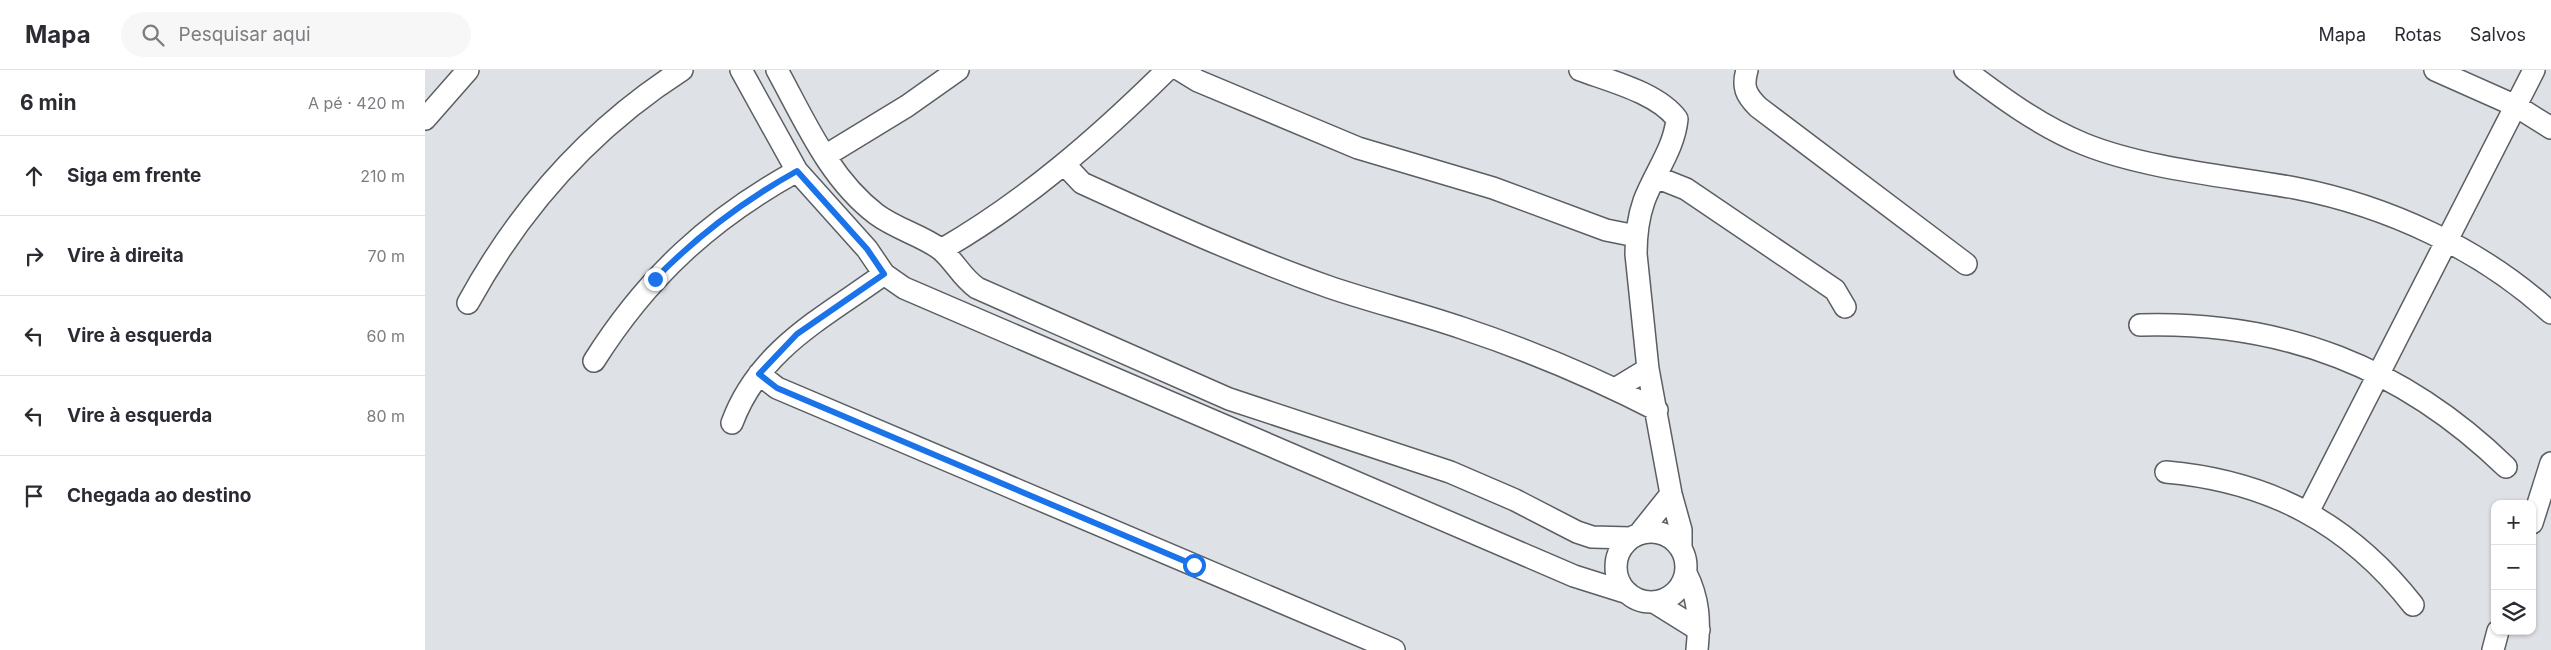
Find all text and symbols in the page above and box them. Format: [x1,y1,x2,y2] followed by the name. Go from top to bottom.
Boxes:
[121,12,471,57] search box
[25,20,91,49] text: Mapa
[139,21,167,49] icon: search
[179,23,311,46] text: Pesquisar aqui
[2318,24,2366,45] text: Mapa
[2394,24,2442,45] text: Rotas
[2470,24,2526,45] text: Salvos
[20,90,77,115] text: 6 min
[308,93,405,113] text: A pé · 420 m
[20,162,48,190] icon: ahead
[67,164,201,187] text: Siga em frente
[360,166,405,186] text: 210 m
[20,242,48,270] icon: right
[67,244,184,267] text: Vire à direita
[368,246,405,266] text: 70 m
[644,268,667,291] route end
[20,322,48,350] icon: left
[67,324,212,347] text: Vire à esquerda
[366,326,405,346] text: 60 m
[20,402,48,430] icon: left
[67,404,212,427] text: Vire à esquerda
[366,406,405,426] text: 80 m
[20,482,48,510] icon: arrive
[67,484,251,507] text: Chegada ao destino
[2491,500,2536,635] map controls
[2491,500,2536,545] button: +
[2491,545,2536,590] button: −
[1183,554,1206,577] route start
[2491,590,2536,635] button: layers

